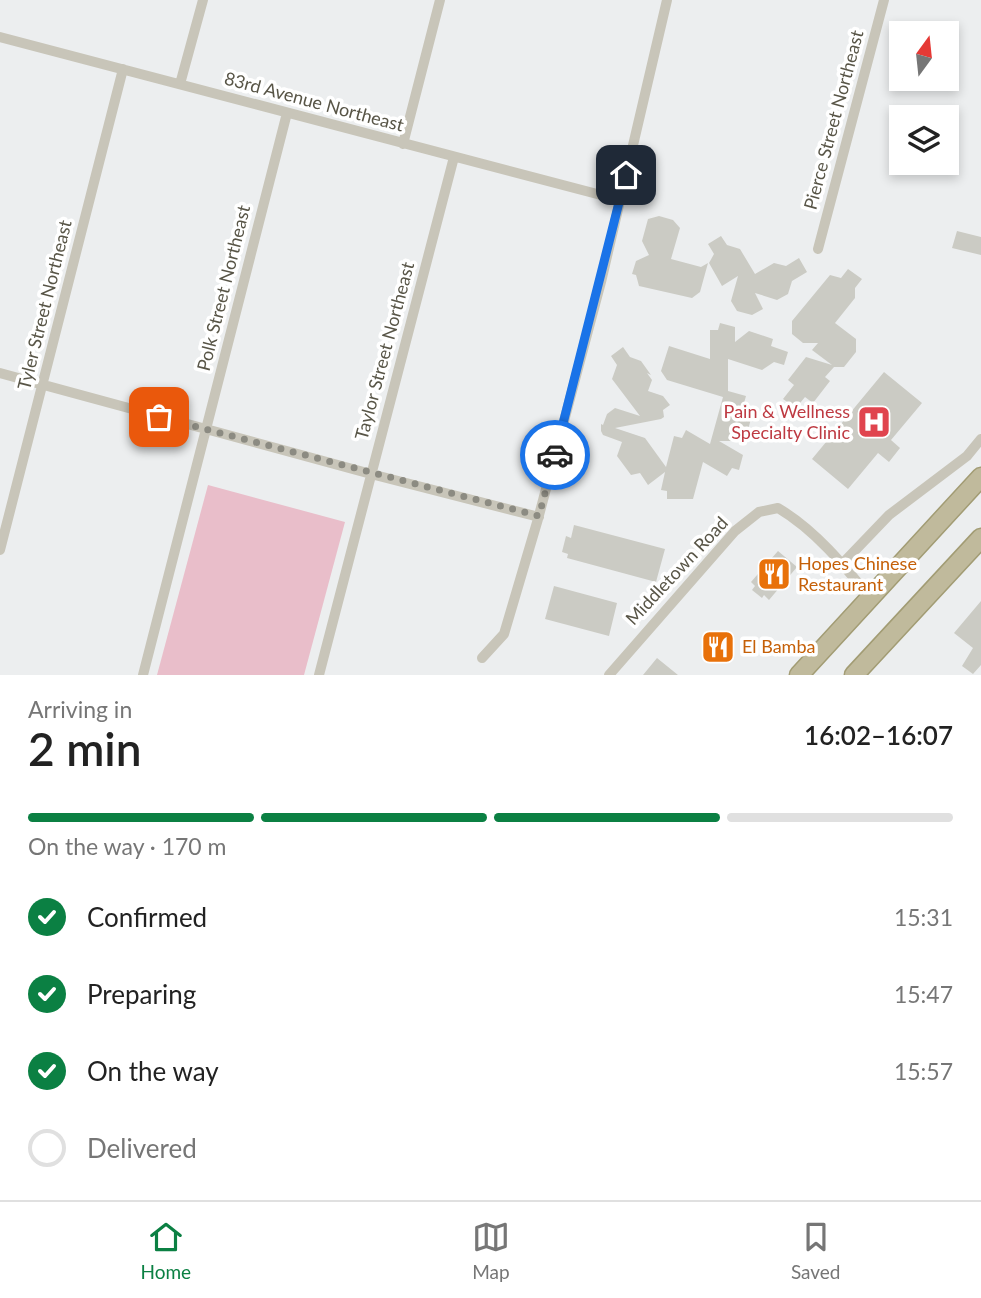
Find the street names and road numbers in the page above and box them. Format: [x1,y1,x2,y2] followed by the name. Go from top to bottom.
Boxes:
[799,27,868,212] street label: Pierce Street Northeast
[222,66,407,136] street label: 83rd Avenue Northeast
[192,202,254,373] street label: Polk Street Northeast
[12,217,76,392] street label: Tyler Street Northeast
[350,259,419,442] street label: Taylor Street Northeast
[620,512,732,629] street label: Middletown Road

